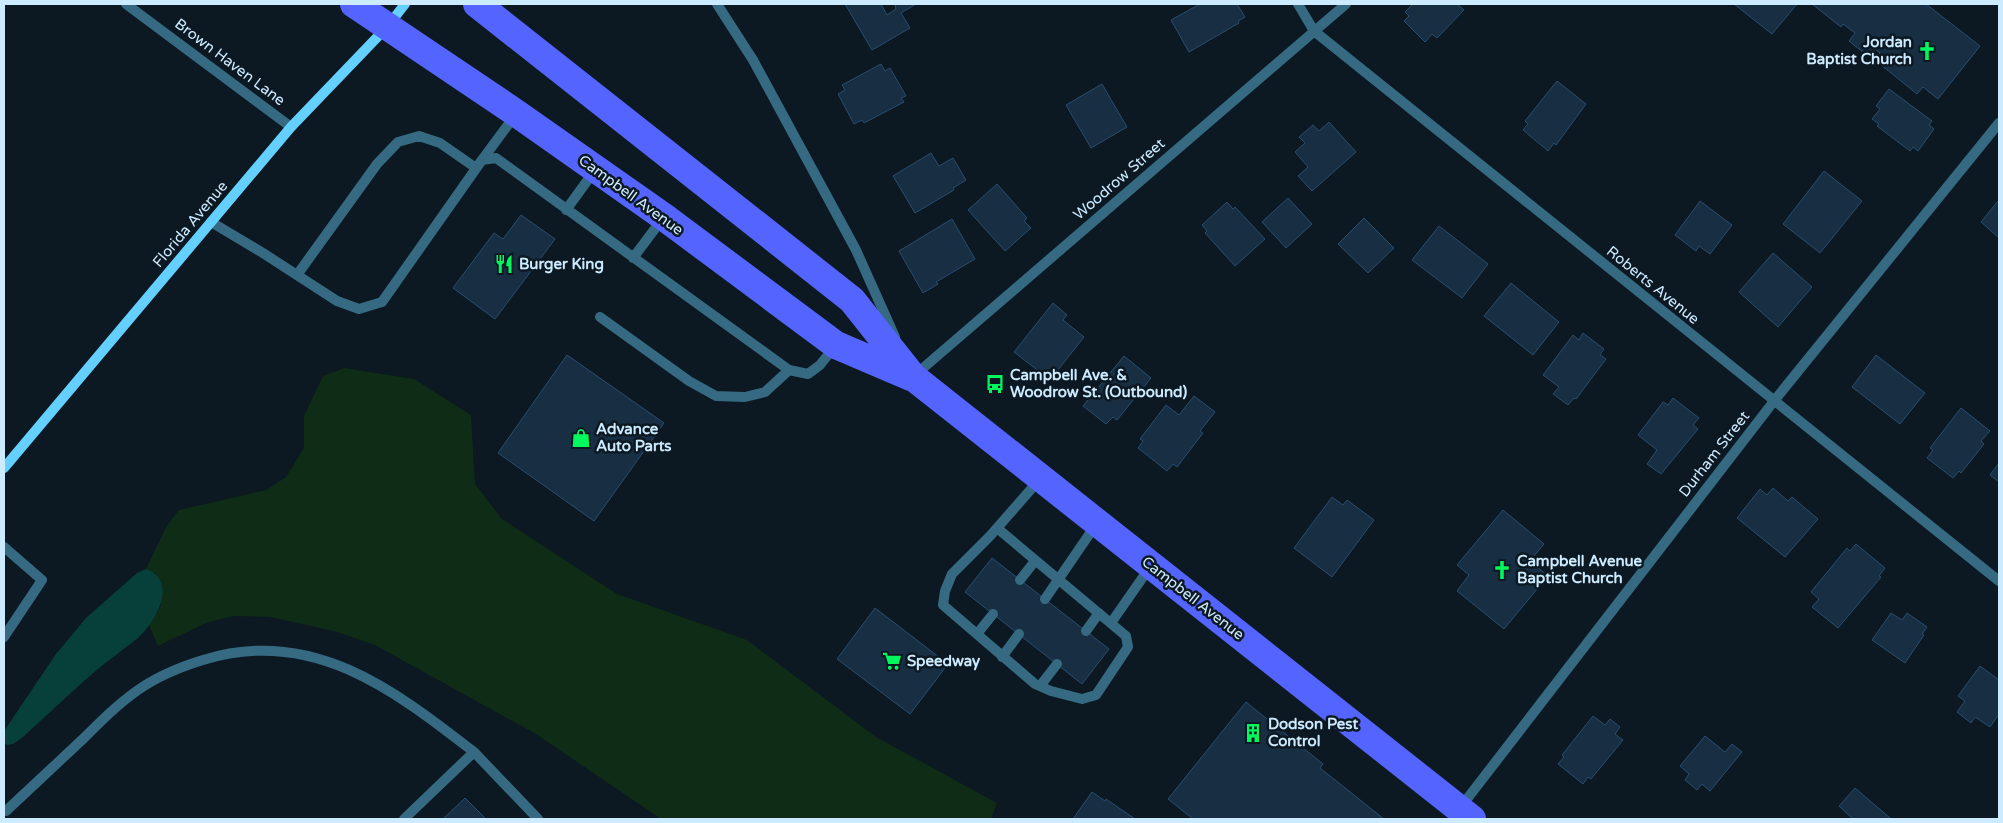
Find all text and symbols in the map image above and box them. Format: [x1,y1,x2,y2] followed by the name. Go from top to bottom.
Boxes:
[171,15,289,109] street label: Brown Haven Lane
[1806,33,1912,69] place label: Jordan Baptist Church
[1916,40,1938,62] church icon: Jordan Baptist Church
[1070,134,1169,224] street label: Woodrow Street
[575,151,687,239] street label: Campbell Avenue
[149,177,231,271] street label: Florida Avenue
[1603,242,1703,328] street label: Roberts Avenue
[493,253,515,275] restaurant icon: Burger King
[519,255,604,274] place label: Burger King
[1010,366,1188,401] place label: Campbell Ave. & Woodrow St. (Outbound)
[984,373,1006,395] bus stop icon: Campbell Ave. & Woodrow St. (Outbound)
[1675,407,1753,501] street label: Durham Street
[596,420,672,455] place label: Advance Auto Parts
[570,427,592,449] shop icon: Advance Auto Parts
[1138,552,1248,644] street label: Campbell Avenue
[1517,552,1643,588] place label: Campbell Avenue Baptist Church
[1491,559,1513,581] church icon: Campbell Avenue Baptist Church
[881,650,903,672] supermarket icon: Speedway
[907,652,980,671] place label: Speedway
[1268,715,1358,750] place label: Dodson Pest Control
[1242,722,1264,744] building icon: Dodson Pest Control

